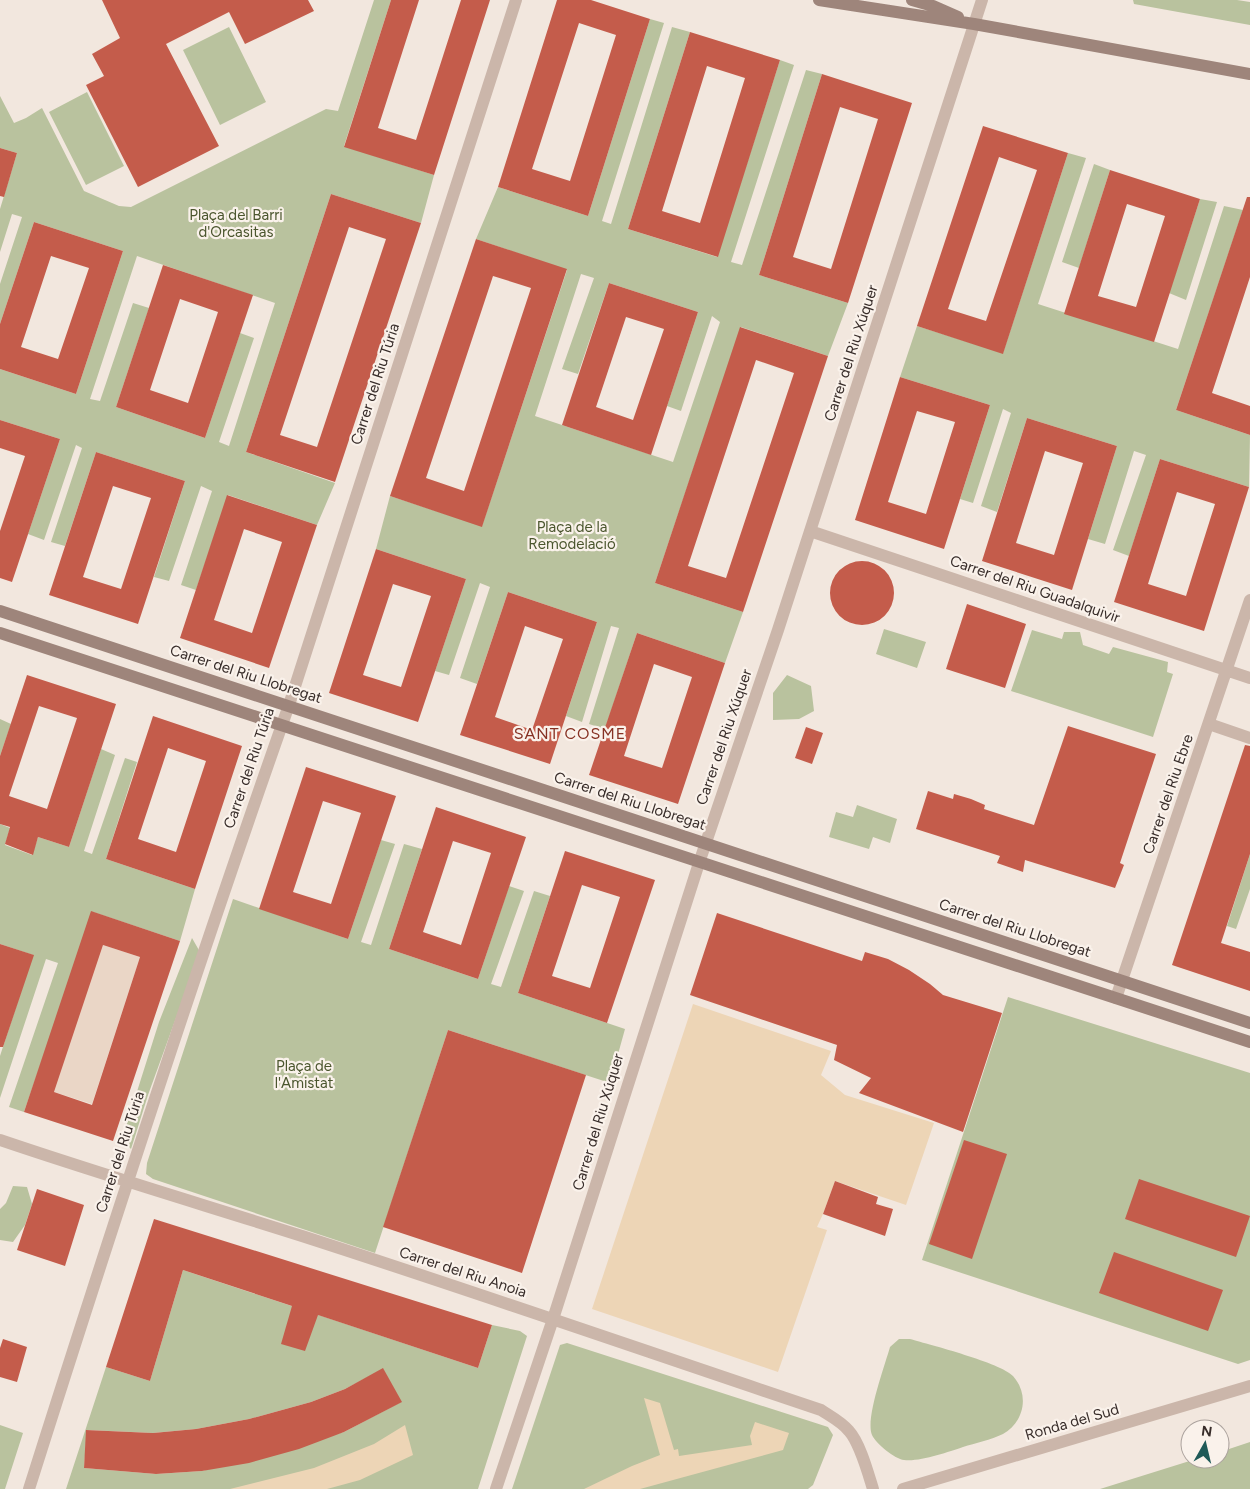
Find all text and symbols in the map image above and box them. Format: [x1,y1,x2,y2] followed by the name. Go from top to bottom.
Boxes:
[189,206,283,241] park label: Plaça del Barri d'Orcasitas
[820,283,882,423] street label: Carrer del Riu Xúquer
[347,321,403,447] street label: Carrer del Riu Túria
[528,518,616,553] park label: Plaça de la Remodelació
[948,551,1122,627] street label: Carrer del Riu Guadalquivir
[168,641,324,707] street label: Carrer del Riu Llobregat
[692,667,756,807] street label: Carrer del Riu Xúquer
[220,705,278,831] street label: Carrer del Riu Túria
[514,724,626,743] district label: SANT COSME
[1139,732,1197,856] street label: Carrer del Riu Ebre
[552,768,708,834] street label: Carrer del Riu Llobregat
[937,895,1093,961] street label: Carrer del Riu Llobregat
[569,1051,627,1193] street label: Carrer del Riu Xúquer
[275,1057,334,1092] park label: Plaça de l'Amistat
[92,1089,148,1215] street label: Carrer del Riu Túria
[397,1243,529,1301] street label: Carrer del Riu Anoia
[1023,1400,1121,1444] street label: Ronda del Sud
[1180,1419,1230,1469] north arrow
[1200,1422,1213,1441] text: N

